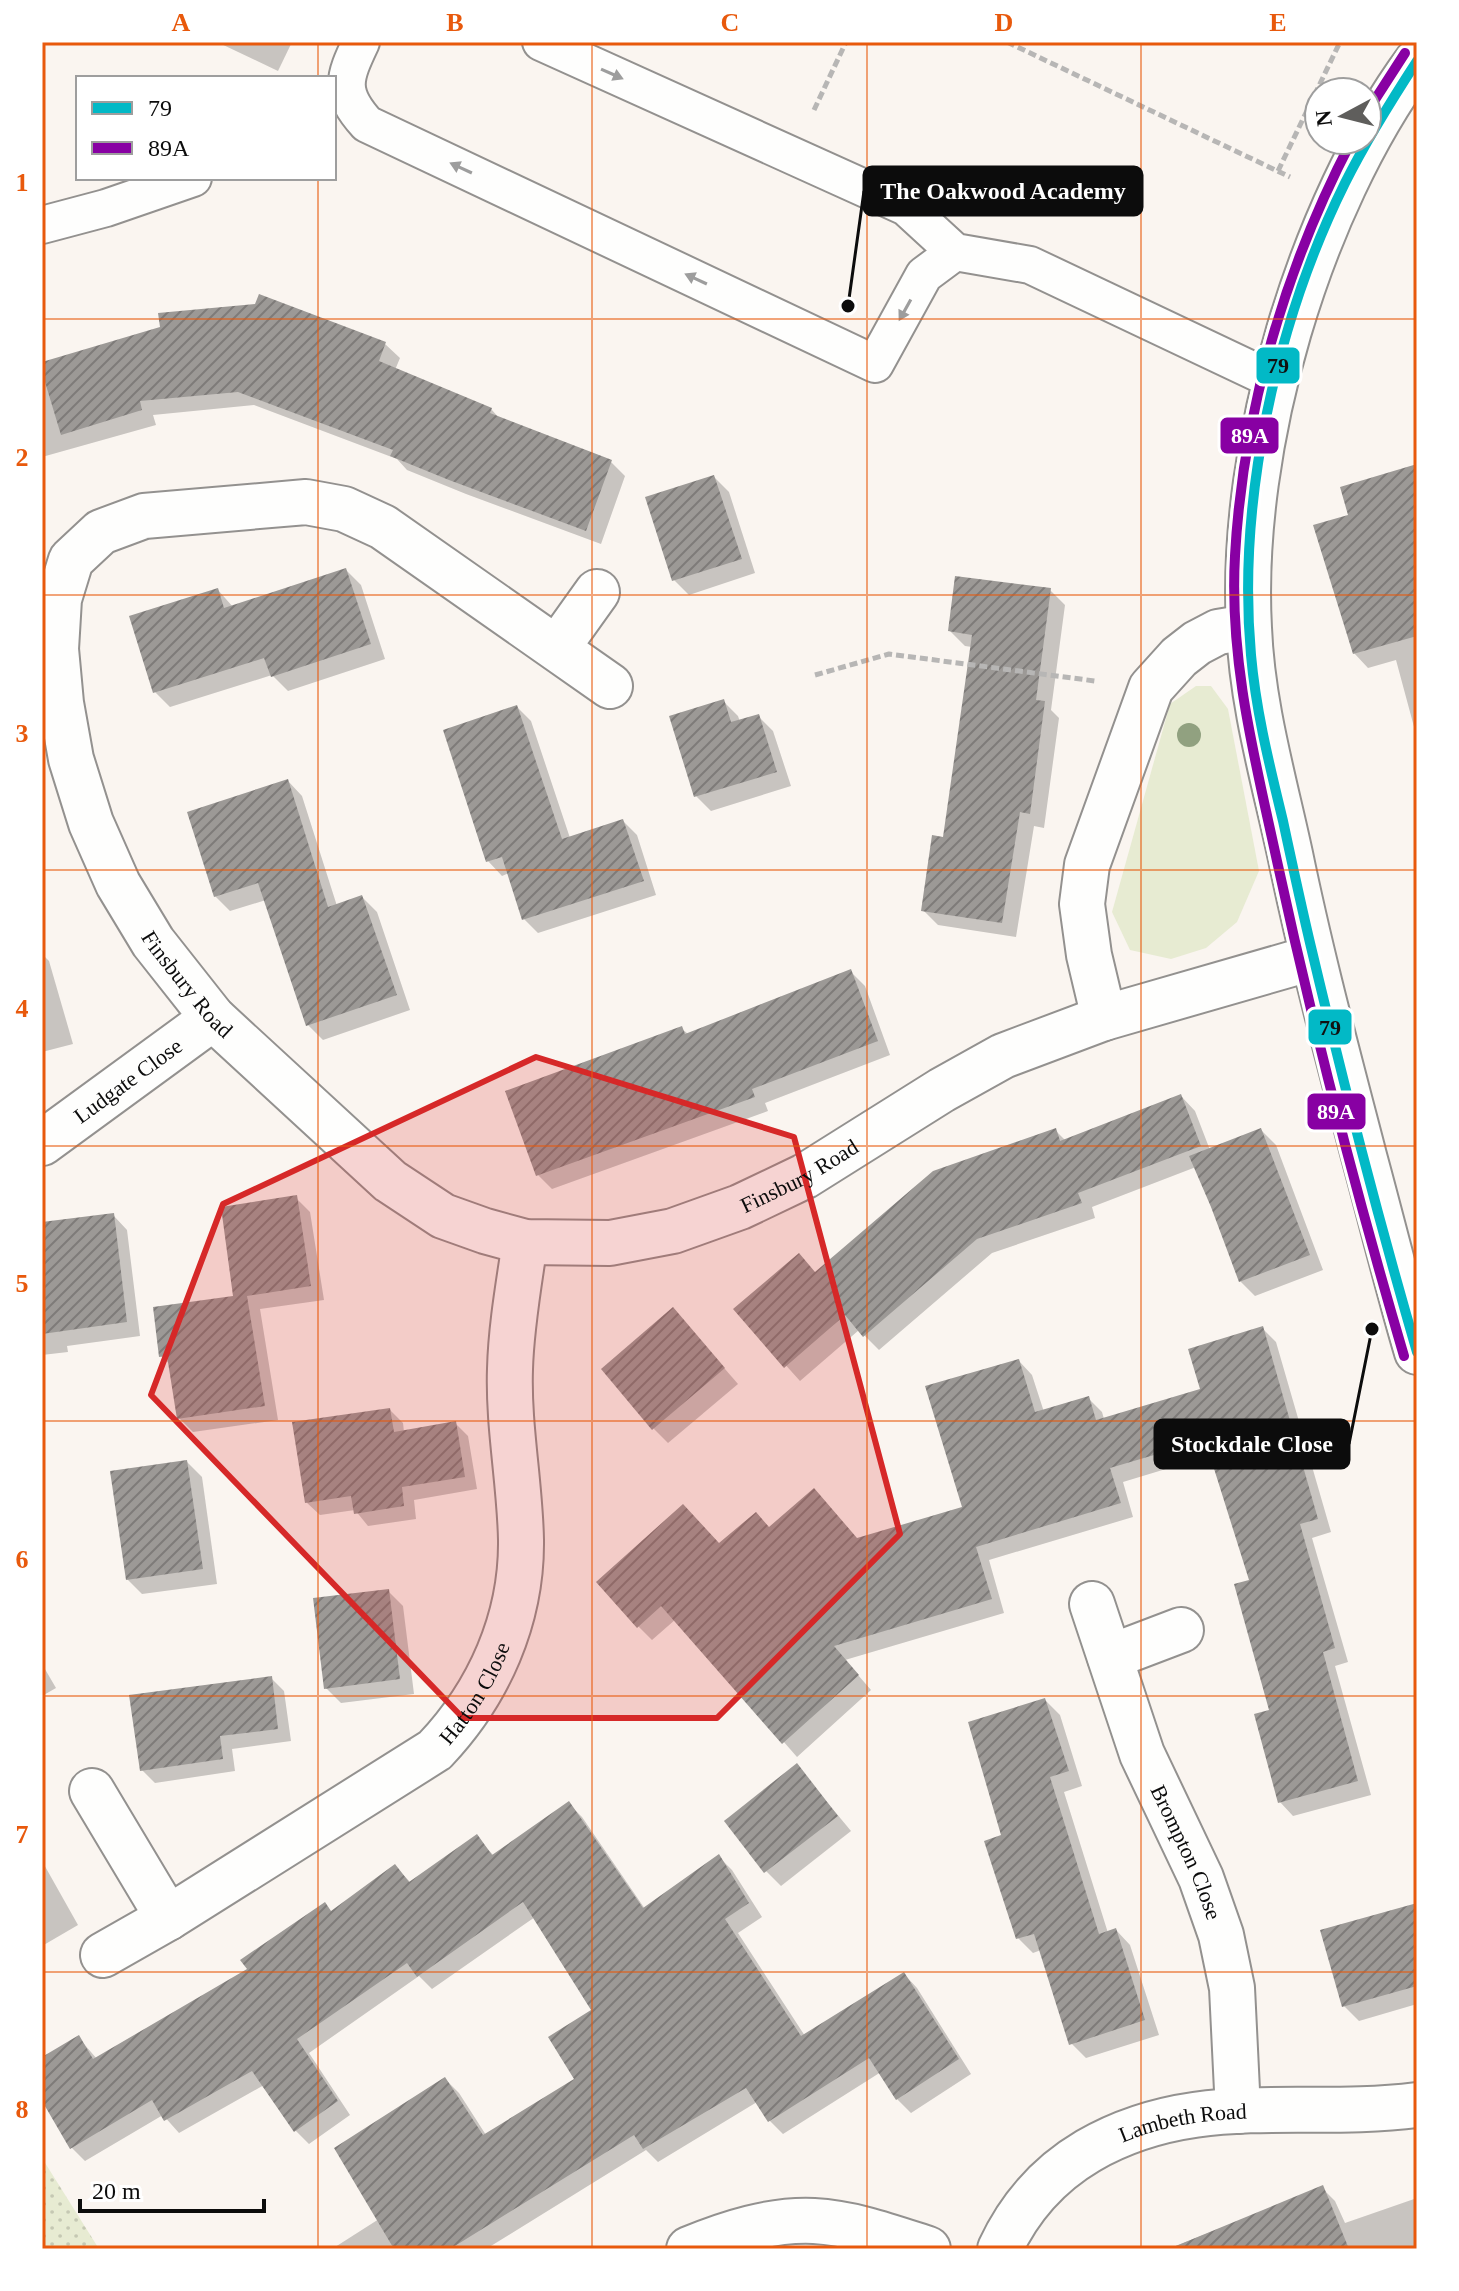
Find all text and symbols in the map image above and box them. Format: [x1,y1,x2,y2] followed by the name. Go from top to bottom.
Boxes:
[172,8,191,37] text: A
[446,8,464,37] text: B
[721,8,739,37] text: C
[995,8,1013,37] text: D
[1269,8,1287,37] text: E
[600,67,624,81] one-way arrow
[76,76,336,180] legend
[1303,76,1383,156] north arrow
[148,95,172,121] text: 79
[1310,109,1337,128] text: N
[148,135,190,161] text: 89A
[449,161,472,175] one-way arrow
[864,167,1142,215] callout: The Oakwood Academy
[16,168,29,197] text: 1
[880,178,1126,204] text: The Oakwood Academy
[684,272,707,286] one-way arrow
[898,299,912,321] one-way arrow
[1255,346,1301,385] line badge: 79
[1267,353,1289,378] text: 79
[1219,416,1280,455] line badge: 89A
[1231,423,1269,448] text: 89A
[16,443,29,472] text: 2
[16,719,29,748] text: 3
[137,926,238,1042] street label: Finsbury Road
[16,994,29,1023] text: 4
[1307,1008,1353,1046] line badge: 79
[1319,1015,1341,1040] text: 79
[69,1033,187,1128] street label: Ludgate Close
[1306,1092,1367,1131] line badge: 89A
[1317,1099,1355,1124] text: 89A
[736,1134,862,1218] street label: Finsbury Road
[16,1269,29,1298] text: 5
[1155,1420,1349,1468] callout: Stockdale Close
[1171,1431,1333,1457] text: Stockdale Close
[16,1545,29,1574] text: 6
[434,1638,514,1749] street label: Hatton Close
[1146,1781,1227,1923] street label: Brompton Close
[16,1820,29,1849] text: 7
[16,2095,29,2124] text: 8
[1115,2098,1247,2147] street label: Lambeth Road
[80,2163,264,2213] scale bar
[92,2178,141,2204] text: 20 m

